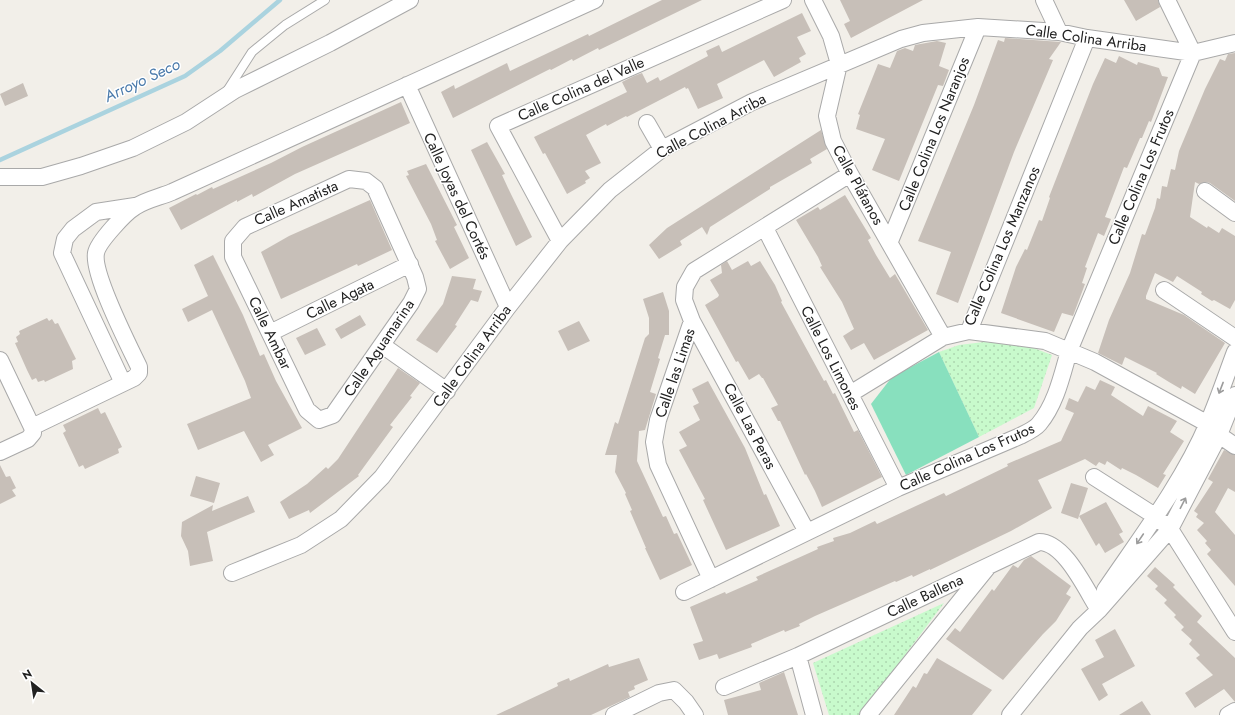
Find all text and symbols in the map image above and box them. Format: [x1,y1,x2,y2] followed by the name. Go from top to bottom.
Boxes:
[1024,19,1148,57] street label: Calle Colina Arriba
[514,51,648,127] street label: Calle Colina del Valle
[99,52,184,108] water label: Arroyo Seco
[893,54,975,214] street label: Calle Colina Los Naranjos
[652,88,770,164] street label: Calle Colina Arriba
[1102,106,1180,248] street label: Calle Colina Los Frutos
[418,129,496,263] street label: Calle Joyas del Cortés
[827,141,889,229] street label: Calle Plátanos
[958,163,1046,329] street label: Calle Colina Los Manzanos
[251,175,341,231] street label: Calle Amatista
[302,273,378,325] street label: Calle Agata
[243,293,298,374] street label: Calle Ambar
[338,295,420,401] street label: Calle Aguamarina
[427,300,517,412] street label: Calle Colina Arriba
[795,302,867,414] street label: Calle Los Limones
[649,325,701,421] street label: Calle las Limas
[718,379,782,473] street label: Calle Las Peras
[1217,382,1225,394] one-way arrow
[896,417,1038,497] street label: Calle Colina Los Frutos
[1180,498,1188,510] one-way arrow
[1136,533,1144,544] one-way arrow
[883,569,967,623] street label: Calle Ballena
[12,663,52,703] north arrow
[19,665,35,683] text: N

